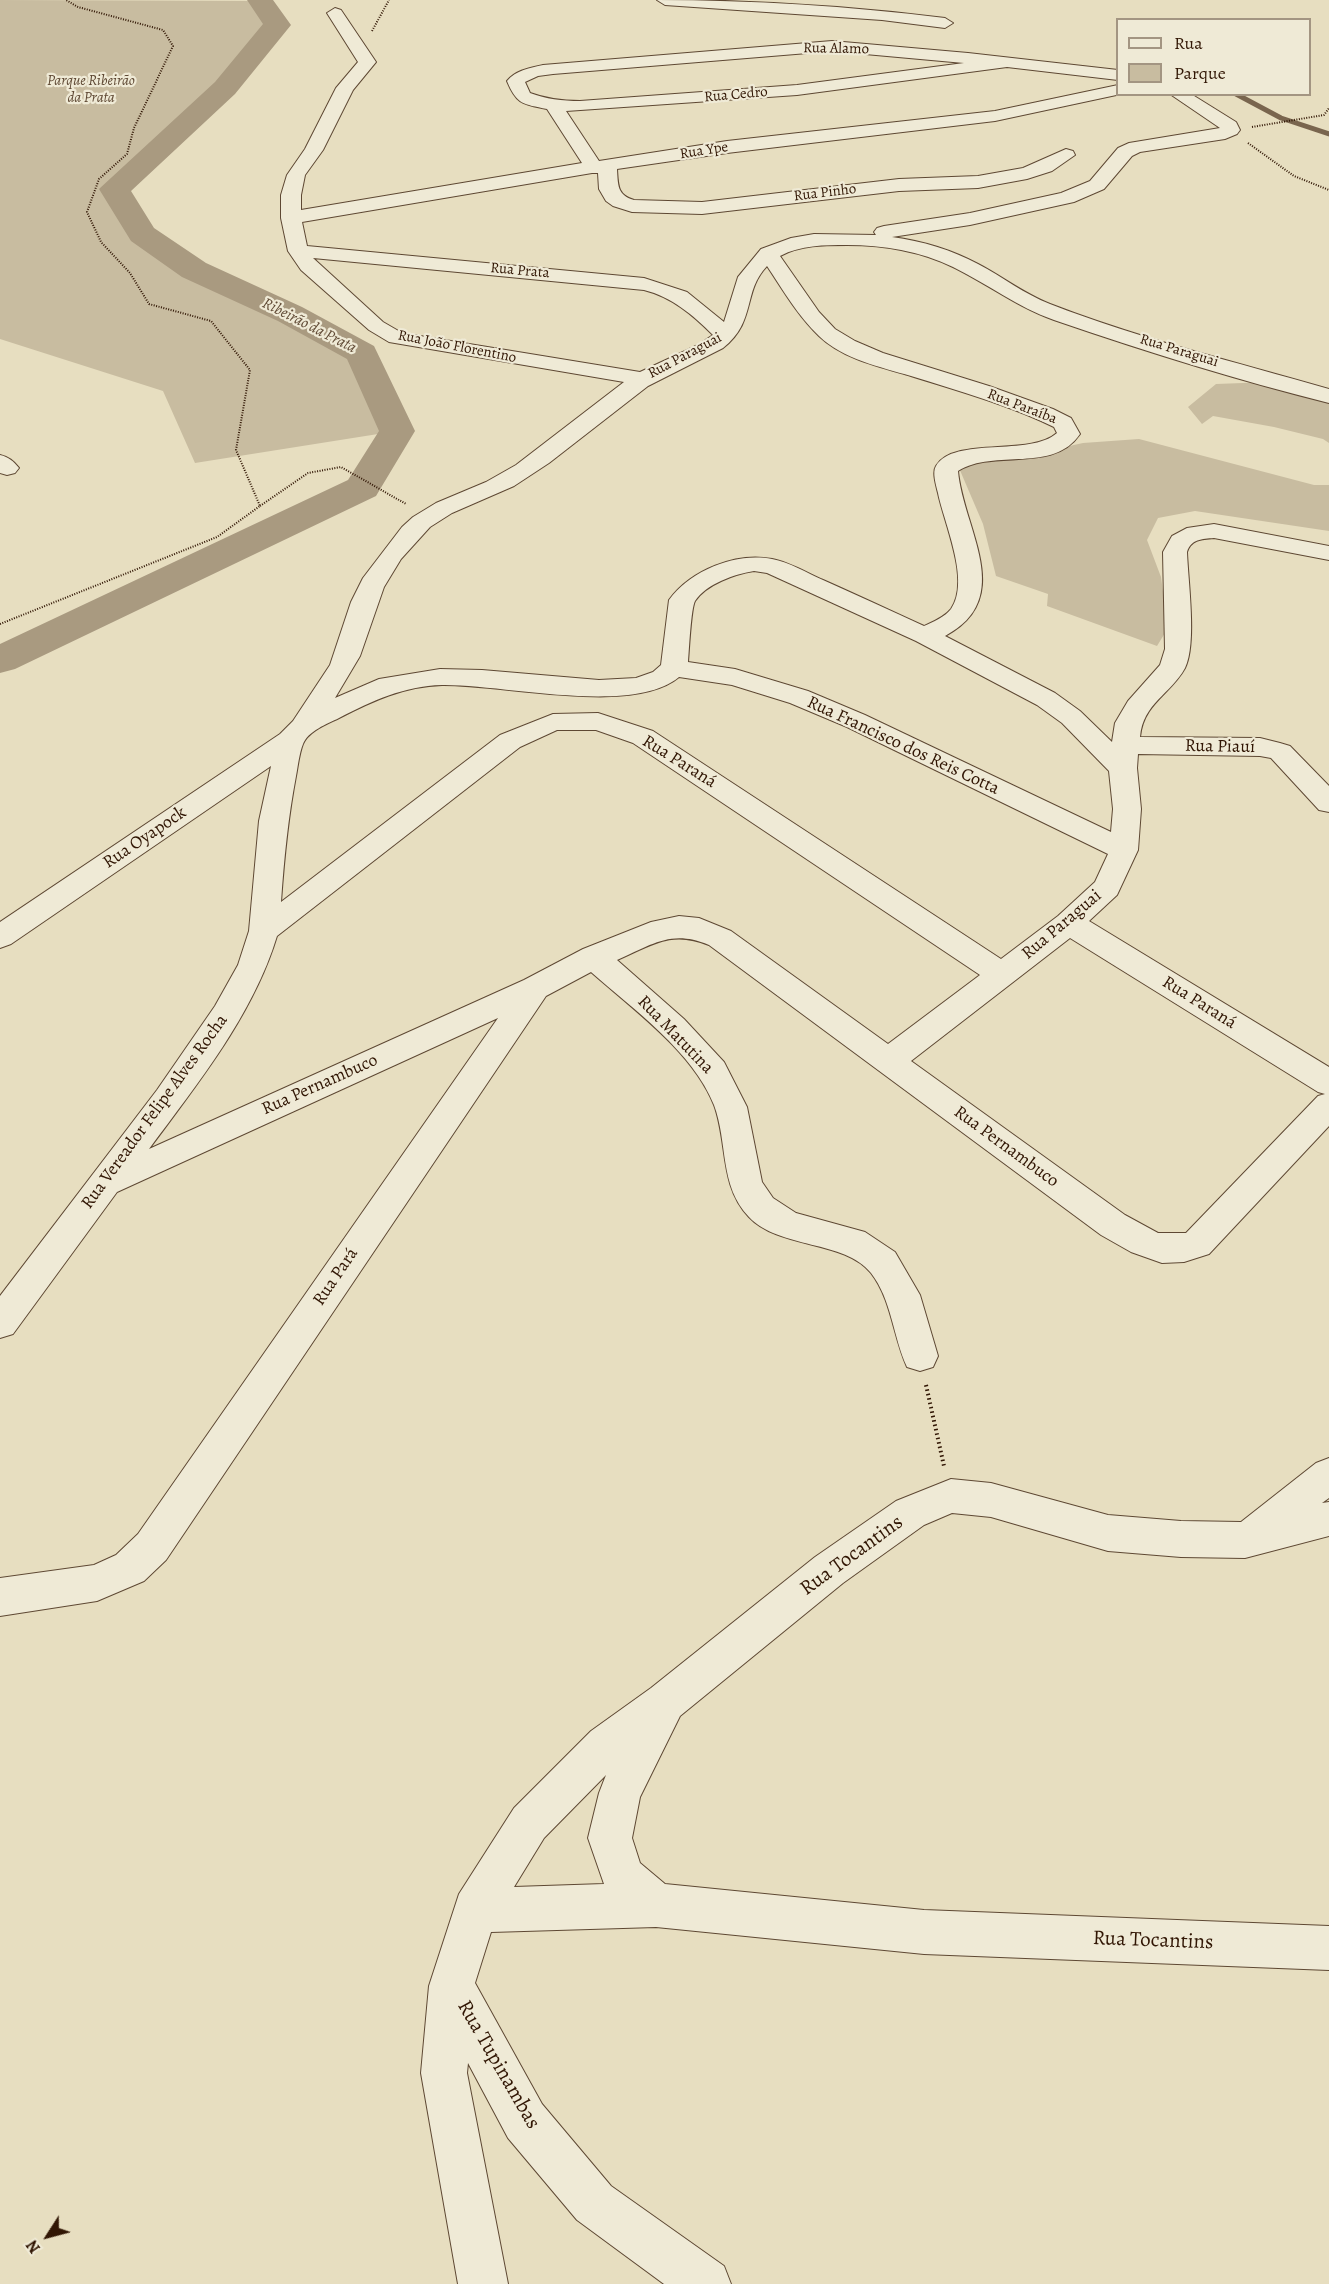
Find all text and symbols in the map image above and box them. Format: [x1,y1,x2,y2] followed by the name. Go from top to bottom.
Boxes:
[1116,18,1311,96] legend
[1174,31,1203,55] text: Rua
[803,39,869,59] street label: Rua Alamo
[1174,61,1226,85] text: Parque
[47,72,135,107] park label: Parque Ribeirão da Prata
[703,83,769,107] street label: Rua Cedro
[678,138,730,164] street label: Rua Ype
[793,180,857,206] street label: Rua Pinho
[490,259,550,283] street label: Rua Prata
[259,294,359,358] water label: Ribeirão da Prata
[396,327,518,367] street label: Rua João Florentino
[645,329,725,383] street label: Rua Paraguai
[1138,331,1220,371] street label: Rua Paraguai
[985,385,1059,429] street label: Rua Paraíba
[803,692,1003,800] street label: Rua Francisco dos Reis Cotta
[638,731,720,793] street label: Rua Paraná
[1185,736,1255,758] street label: Rua Piauí
[99,802,191,874] street label: Rua Oyapock
[1018,885,1106,965] street label: Rua Paraguai
[1158,972,1240,1034] street label: Rua Paraná
[632,991,718,1079] street label: Rua Matutina
[77,1010,233,1214] street label: Rua Vereador Felipe Alves Rocha
[259,1050,381,1120] street label: Rua Pernambuco
[949,1102,1063,1192] street label: Rua Pernambuco
[309,1244,363,1310] street label: Rua Pará
[796,1510,908,1602] street label: Rua Tocantins
[1092,1926,1214,1956] street label: Rua Tocantins
[451,1996,545,2134] street label: Rua Tupinambas
[18,2206,78,2266] north arrow
[21,2235,46,2258] text: N

